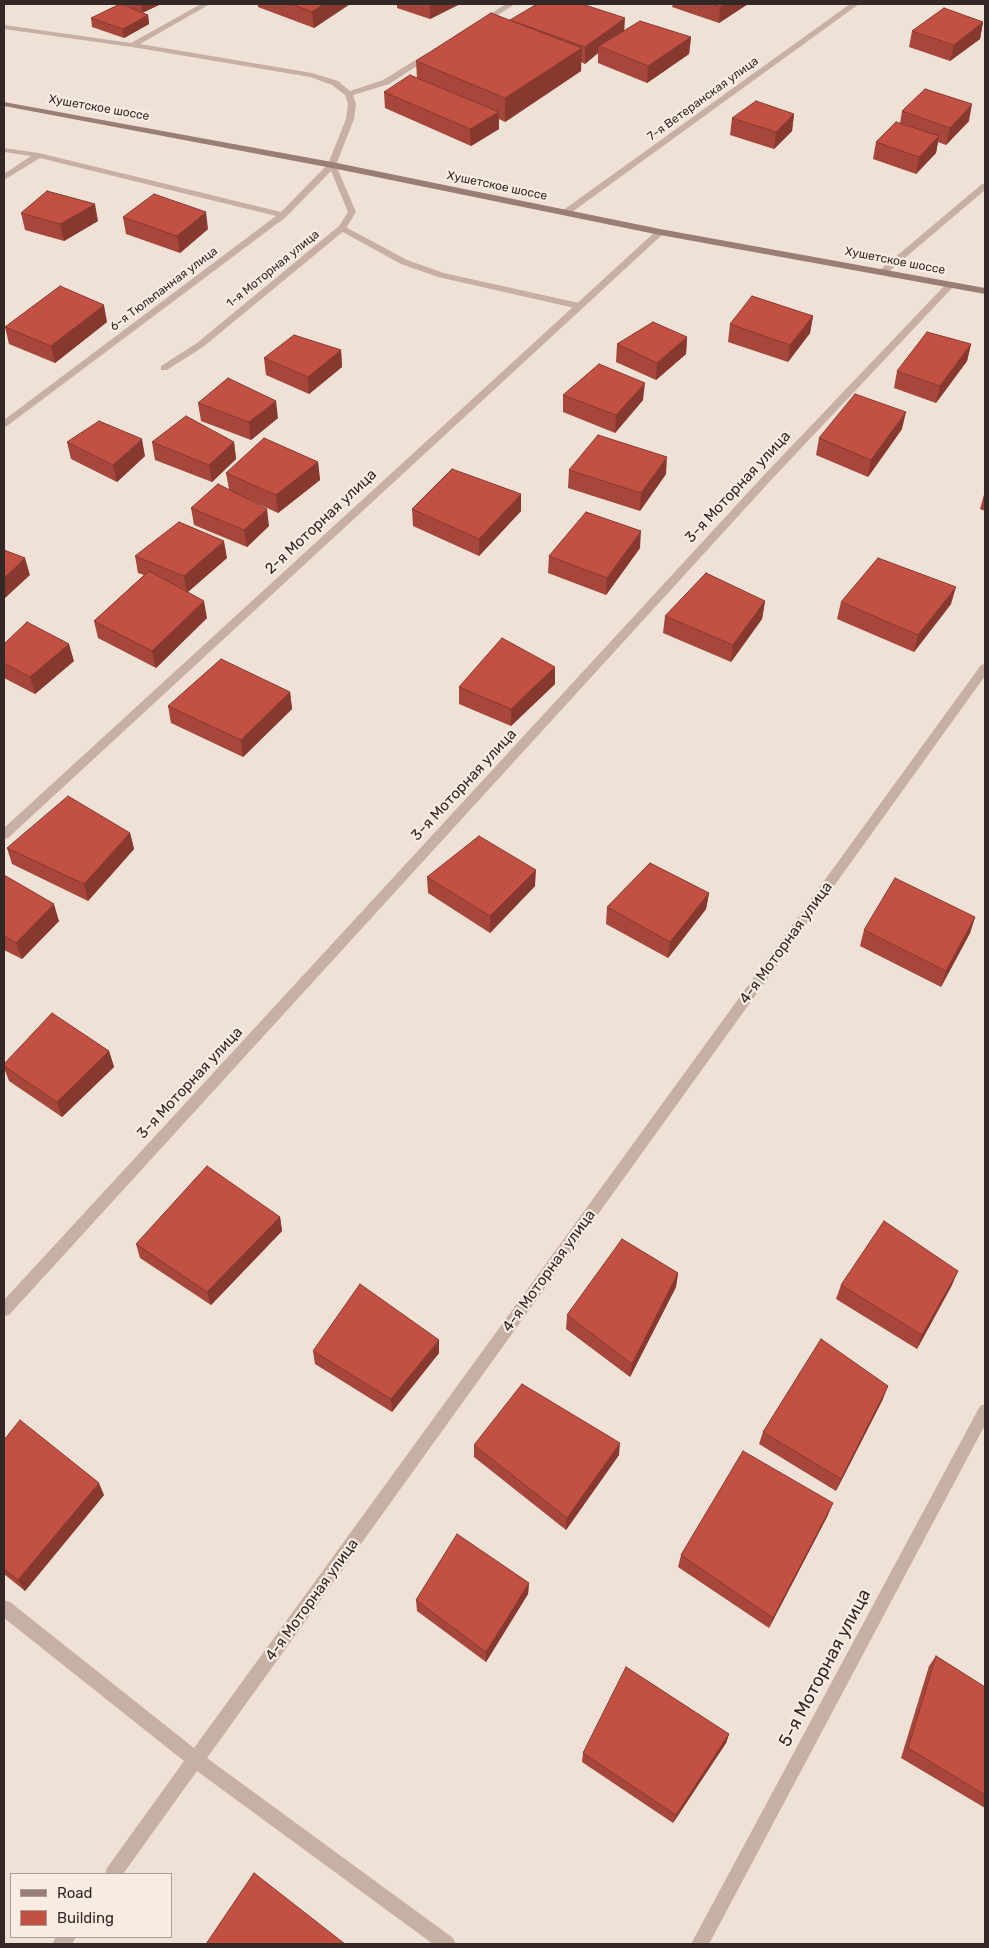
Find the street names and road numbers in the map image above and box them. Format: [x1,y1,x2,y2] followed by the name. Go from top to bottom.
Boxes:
[645,54,761,144] street label: 7-я Ветеранская улица
[47,92,151,124] street label: Хушетское шоссе
[446,168,548,204] street label: Хушетское шоссе
[224,227,322,311] street label: 1-я Моторная улица
[107,244,221,334] street label: 6-я Тюльпанная улица
[844,244,946,278] street label: Хушетское шоссе
[682,427,794,547] street label: 3-я Моторная улица
[262,466,380,578] street label: 2-я Моторная улица
[408,725,520,845] street label: 3-я Моторная улица
[736,878,836,1008] street label: 4-я Моторная улица
[134,1023,246,1143] street label: 3-я Моторная улица
[499,1206,599,1336] street label: 4-я Моторная улица
[262,1535,362,1665] street label: 4-я Моторная улица
[774,1585,876,1751] street label: 5-я Моторная улица

